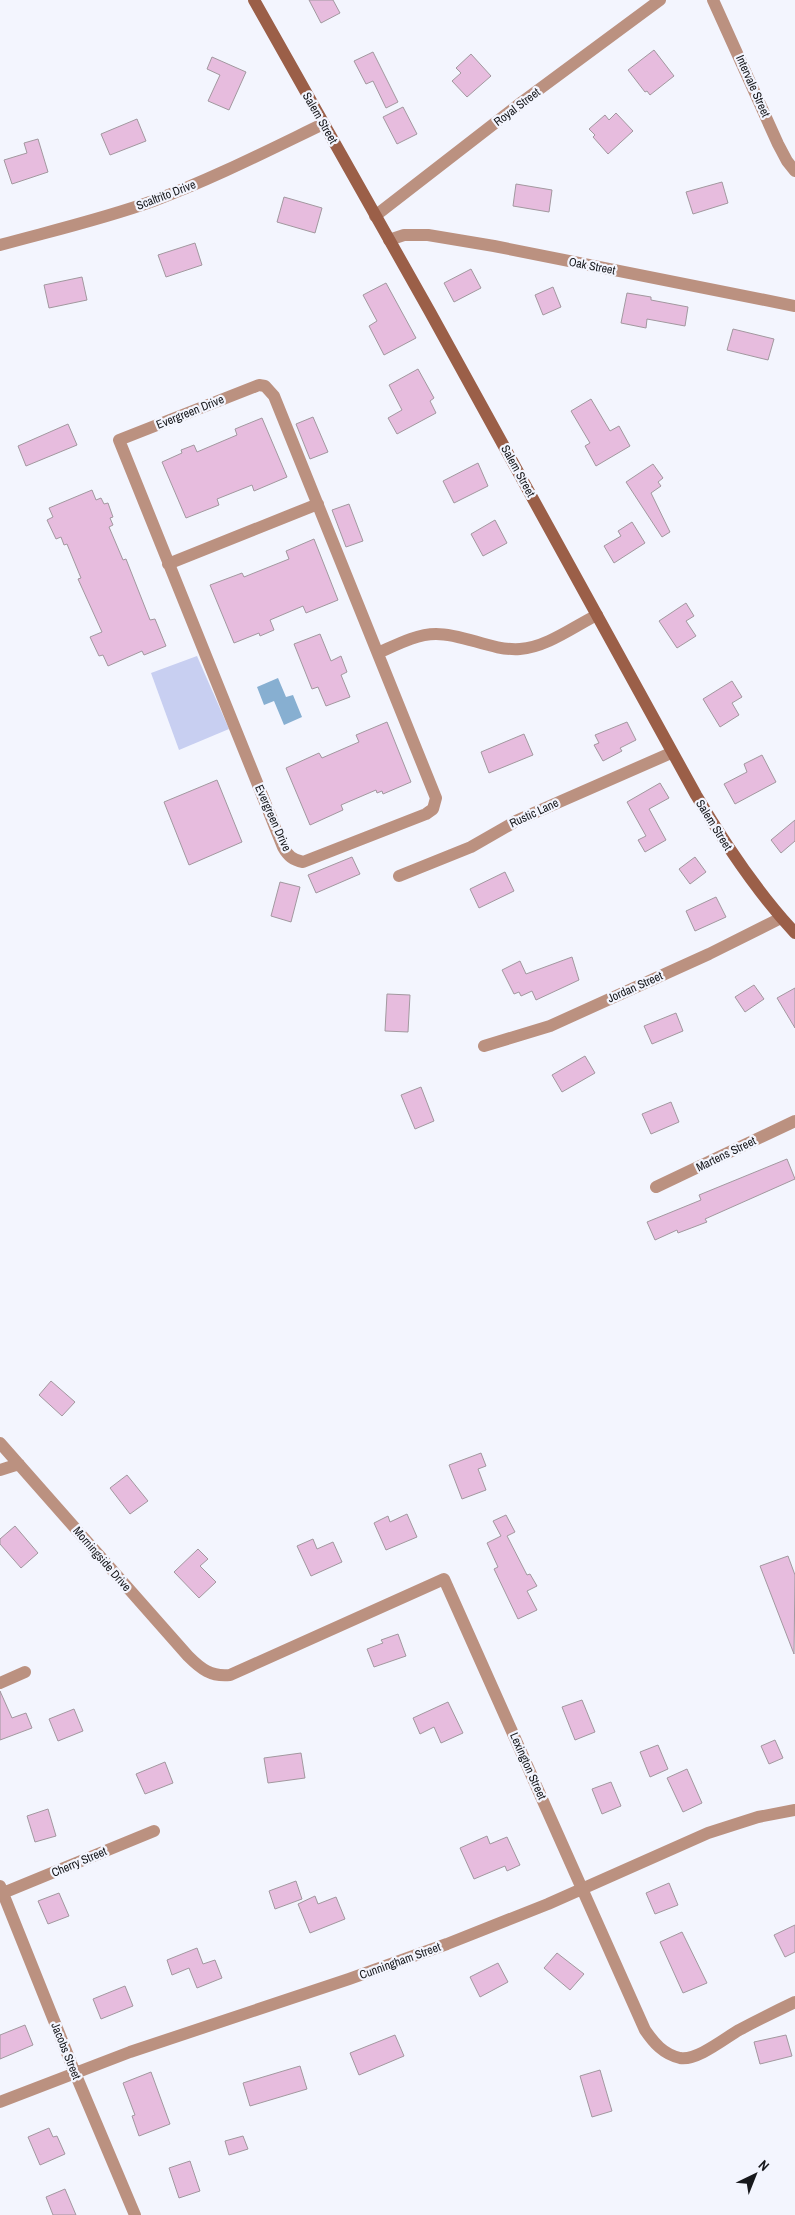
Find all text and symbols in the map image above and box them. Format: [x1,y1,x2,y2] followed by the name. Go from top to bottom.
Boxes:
[732,52,774,120] street label: Intervale Street
[491,84,544,130] street label: Royal Street
[299,89,341,147] street label: Salem Street
[134,176,198,214] street label: Scaltrito Drive
[567,254,617,278] street label: Oak Street
[154,391,226,433] street label: Evergreen Drive
[497,442,539,500] street label: Salem Street
[251,782,295,854] street label: Evergreen Drive
[507,795,561,831] street label: Rustic Lane
[692,797,736,854] street label: Salem Street
[605,968,665,1006] street label: Jordan Street
[693,1133,759,1175] street label: Martens Street
[69,1523,135,1595] street label: Morningside Drive
[506,1730,550,1802] street label: Lexington Street
[49,1843,109,1881] street label: Cherry Street
[357,1939,443,1983] street label: Cunningham Street
[47,2020,85,2082] street label: Jacobs Street
[730,2150,780,2200] north arrow
[755,2156,773,2175] text: N

